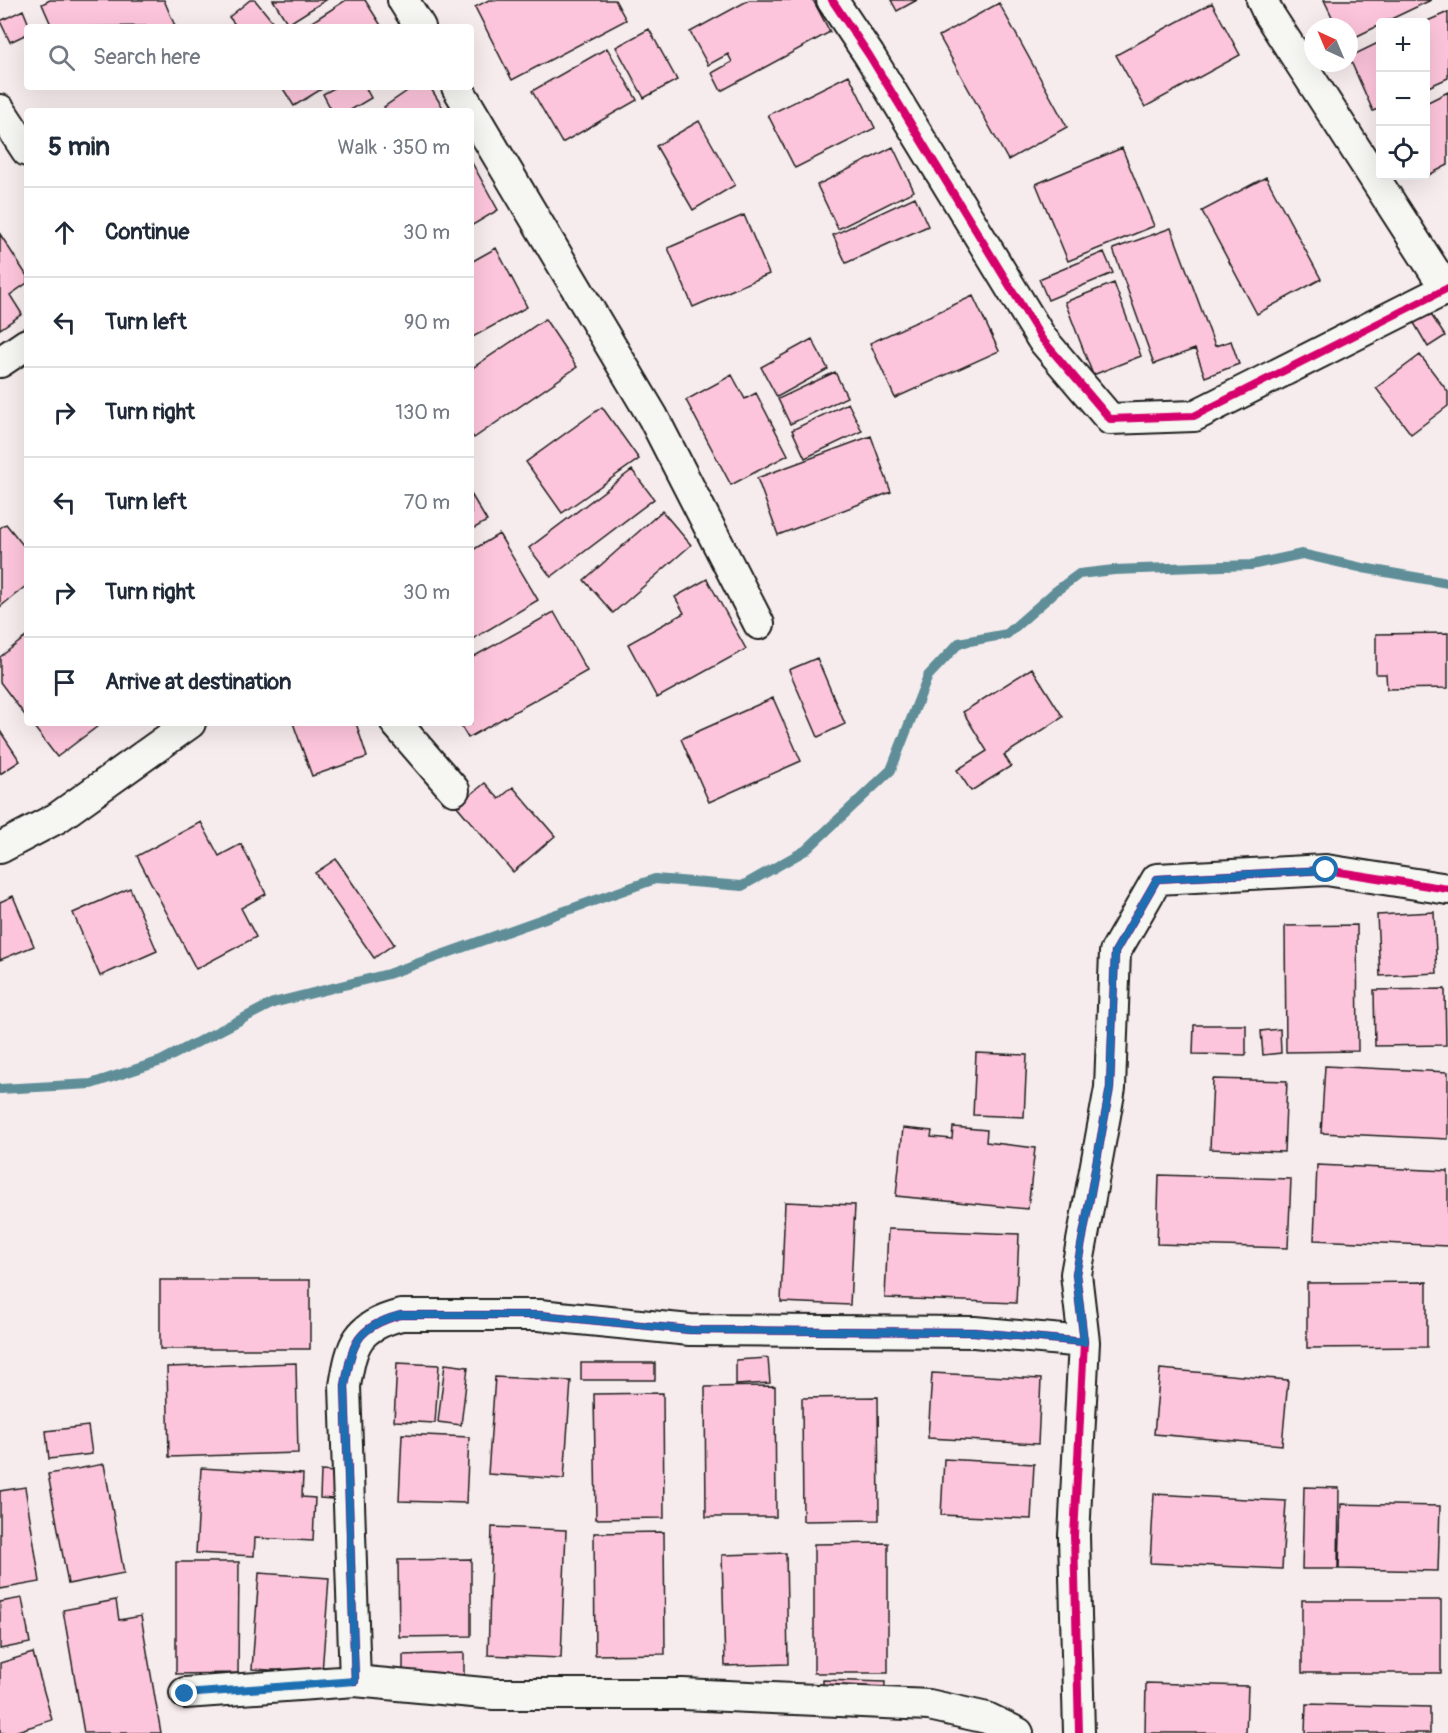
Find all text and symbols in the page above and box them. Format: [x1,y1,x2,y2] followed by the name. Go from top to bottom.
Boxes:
[1304,18,1358,72] north arrow
[1376,18,1430,180] map controls
[1376,18,1430,72] button: +
[24,24,474,90] search box
[45,41,78,74] icon: search
[93,43,200,71] text: Search here
[1376,72,1430,126] button: −
[1376,126,1430,180] button: locate
[48,131,110,163] text: 5 min
[338,135,450,160] text: Walk · 350 m
[48,216,81,249] icon: ahead
[105,218,189,246] text: Continue
[403,220,450,245] text: 30 m
[48,306,81,339] icon: left
[105,308,187,336] text: Turn left
[404,310,450,335] text: 90 m
[48,396,81,429] icon: right
[105,398,195,426] text: Turn right
[395,400,450,425] text: 130 m
[48,486,81,519] icon: left
[105,488,187,516] text: Turn left
[404,490,450,515] text: 70 m
[48,576,81,609] icon: right
[105,578,195,606] text: Turn right
[403,580,450,605] text: 30 m
[48,666,81,699] icon: arrive
[105,668,291,696] text: Arrive at destination
[1312,856,1338,882] route start
[171,1680,197,1706] route end

